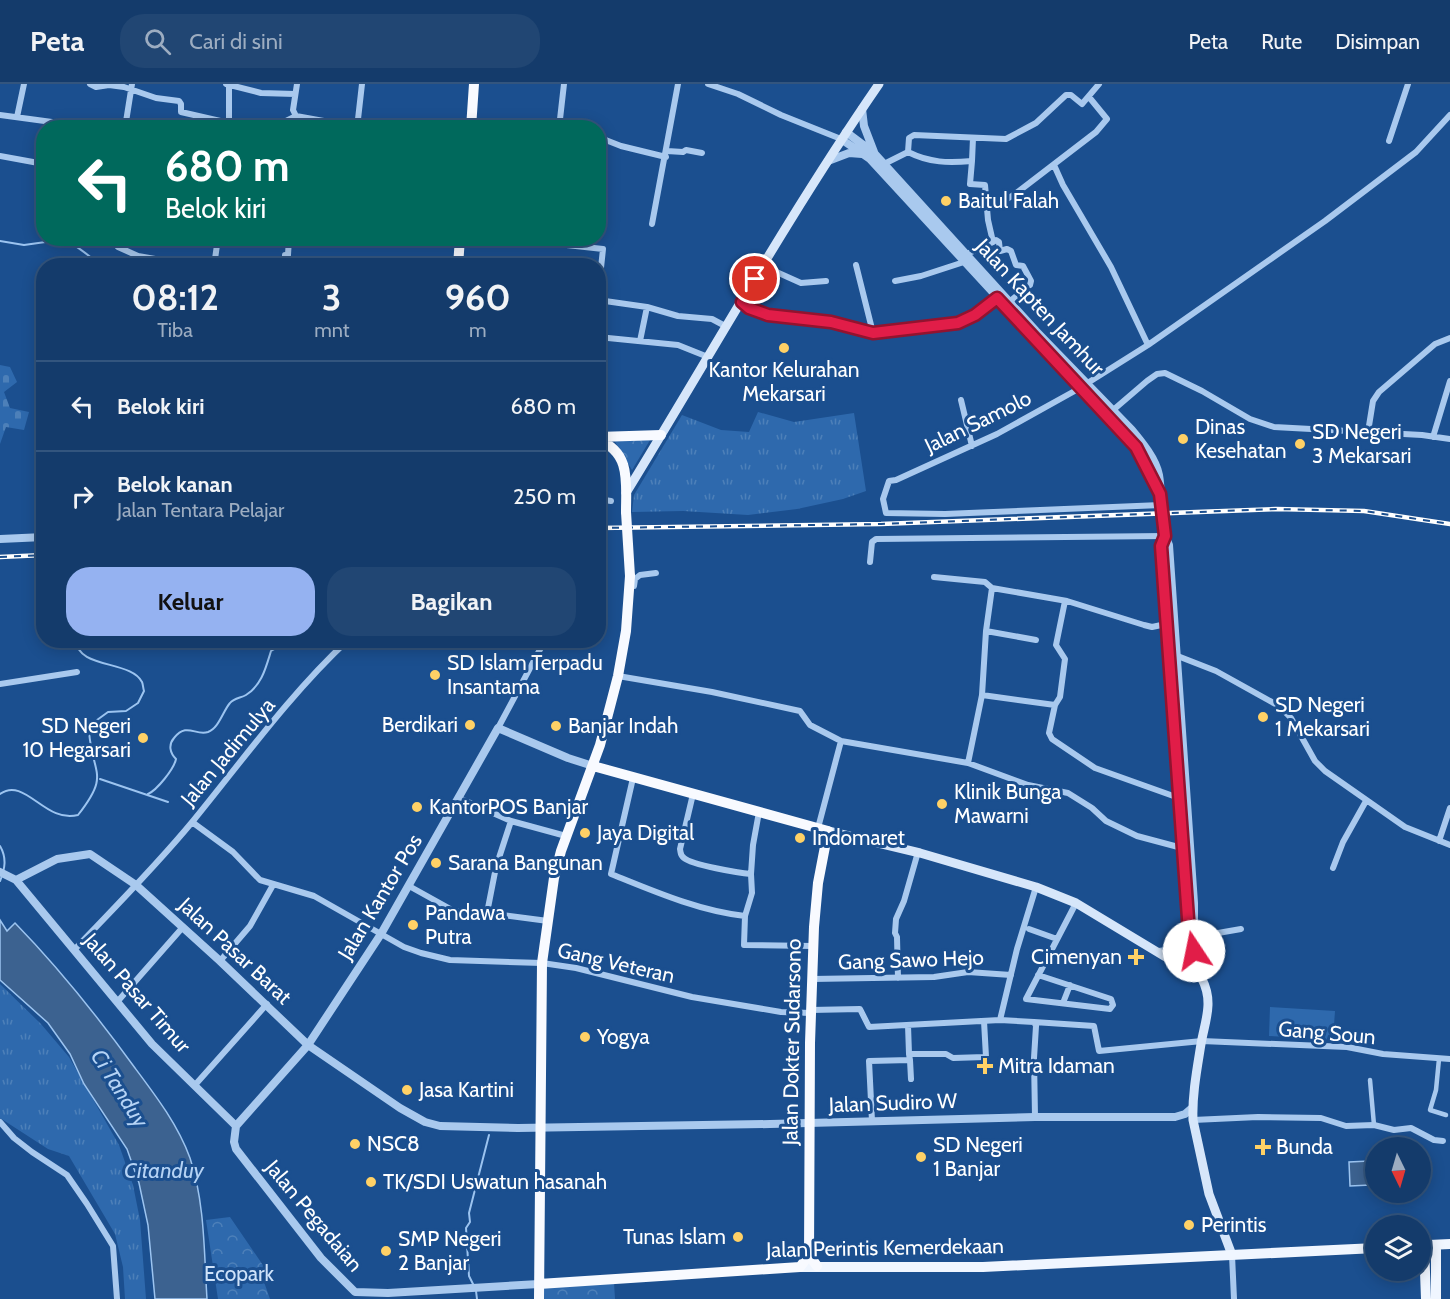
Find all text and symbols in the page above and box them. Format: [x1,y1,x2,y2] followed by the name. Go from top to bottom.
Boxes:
[120,14,540,68] search box
[30,24,84,58] text: Peta
[141,25,174,58] icon: search
[189,28,283,55] text: Cari di sini
[1189,29,1228,54] text: Peta
[1261,29,1302,54] text: Rute
[1335,29,1420,54] text: Disimpan
[165,140,290,192] text: 680 m
[66,144,144,222] icon: left
[958,188,1059,213] place label: Baitul Falah
[165,192,266,225] text: Belok kiri
[939,194,953,208] marker: Baitul Falah
[970,233,1110,380] street label: Jalan Kapten Jamhur
[729,253,780,304] pin
[738,262,771,295] icon: arrive
[131,275,219,319] text: 08:12
[322,275,342,319] text: 3
[445,275,511,319] text: 960
[157,318,193,342] text: Tiba
[314,318,349,342] text: mnt
[469,318,487,342] text: m
[777,341,791,355] marker: Kantor Kelurahan Mekarsari
[708,357,860,406] place label: Kantor Kelurahan Mekarsari
[920,385,1035,459] street label: Jalan Samolo
[66,390,99,423] icon: left
[117,393,204,420] text: Belok kiri
[511,393,576,420] text: 680 m
[1195,414,1287,463] place label: Dinas Kesehatan
[1312,419,1412,468] place label: SD Negeri 3 Mekarsari
[1176,432,1190,446] marker: Dinas Kesehatan
[1293,437,1307,451] marker: SD Negeri 3 Mekarsari
[117,471,233,498] text: Belok kanan
[66,480,99,513] icon: right
[513,483,576,510] text: 250 m
[117,498,284,522] text: Jalan Tentara Pelajar
[66,567,315,636] button: Keluar
[327,567,576,636] button: Bagikan
[447,650,603,699] place label: SD Islam Terpadu Insantama
[428,668,442,682] marker: SD Islam Terpadu Insantama
[1275,692,1370,741] place label: SD Negeri 1 Mekarsari
[175,693,280,811] street label: Jalan Jadimulya
[1256,710,1270,724] marker: SD Negeri 1 Mekarsari
[382,712,458,737] place label: Berdikari
[22,713,131,762] place label: SD Negeri 10 Hegarsari
[568,713,678,739] place label: Banjar Indah
[463,718,477,732] marker: Berdikari
[549,719,563,733] marker: Banjar Indah
[136,731,150,745] marker: SD Negeri 10 Hegarsari
[954,779,1061,828] place label: Klinik Bunga Mawarni
[429,794,589,820] place label: KantorPOS Banjar
[935,797,949,811] marker: Klinik Bunga Mawarni
[410,800,424,814] marker: KantorPOS Banjar
[596,820,694,845] place label: Jaya Digital
[812,825,905,850] place label: Indomaret
[578,826,592,840] marker: Jaya Digital
[332,829,427,965] street label: Jalan Kantor Pos
[793,831,807,845] marker: Indomaret
[448,850,603,875] place label: Sarana Bangunan
[429,856,443,870] marker: Sarana Bangunan
[173,891,297,1009] street label: Jalan Pasar Barat
[425,900,505,949] place label: Pandawa Putra
[406,918,420,932] marker: Pandawa Putra
[1162,919,1226,983] position arrow
[78,927,196,1058] street label: Jalan Pasar Timur
[555,937,677,988] street label: Gang Veteran
[777,938,806,1147] street label: Jalan Dokter Sudarsono
[838,944,984,976] street label: Gang Sawo Hejo
[1031,944,1122,969] place label: Cimenyan
[1127,948,1145,966] marker: Cimenyan
[1277,1016,1377,1049] street label: Gang Soun
[596,1024,650,1049] place label: Yogya
[578,1030,592,1044] marker: Yogya
[85,1044,155,1133] water label: Ci Tanduy
[998,1053,1115,1078] place label: Mitra Idaman
[976,1057,994,1075] marker: Mitra Idaman
[418,1077,514,1102] place label: Jasa Kartini
[400,1083,414,1097] marker: Jasa Kartini
[827,1088,958,1117] street label: Jalan Sudiro W
[367,1131,420,1156] place label: NSC8
[933,1132,1023,1182] place label: SD Negeri 1 Banjar
[1276,1134,1333,1159] place label: Bunda
[348,1137,362,1151] marker: NSC8
[1365,1137,1431,1203] north arrow
[1365,1137,1431,1281] map controls
[1254,1138,1272,1156] marker: Bunda
[914,1150,928,1164] marker: SD Negeri 1 Banjar
[260,1154,368,1276] street label: Jalan Pegadaian
[124,1157,205,1184] water label: Citanduy
[383,1169,607,1194] place label: TK/SDI Uswatun hasanah
[364,1175,378,1189] marker: TK/SDI Uswatun hasanah
[1201,1212,1267,1237] place label: Perintis
[1365,1215,1431,1281] button: layers
[1182,1218,1196,1232] marker: Perintis
[623,1224,726,1249] place label: Tunas Islam
[398,1226,502,1276] place label: SMP Negeri 2 Banjar
[731,1230,745,1244] marker: Tunas Islam
[765,1233,1004,1262] street label: Jalan Perintis Kemerdekaan
[379,1244,393,1258] marker: SMP Negeri 2 Banjar
[204,1261,275,1286] park label: Ecopark

